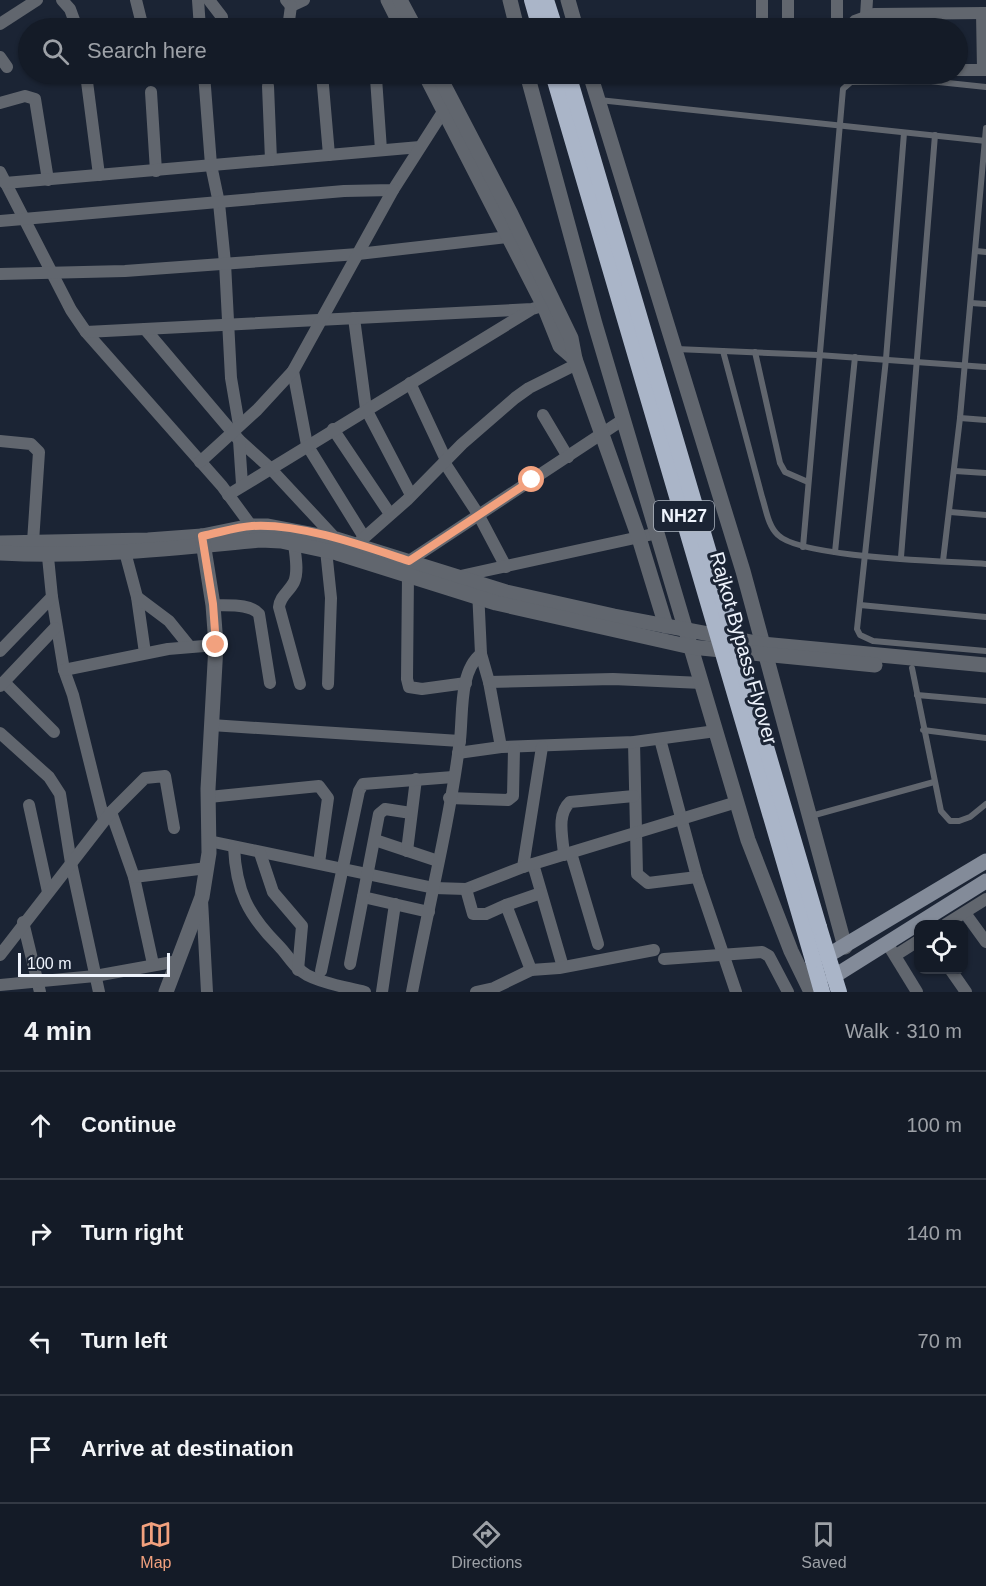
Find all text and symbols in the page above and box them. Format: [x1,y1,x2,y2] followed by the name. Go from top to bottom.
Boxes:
[18,18,968,84] search box
[39,35,72,68] icon: search
[87,38,207,63] text: Search here
[518,466,544,492] route start
[654,501,714,531] road number: NH27
[706,549,782,747] street label: Rajkot Bypass Flyover
[202,631,228,657] route end
[914,920,968,974] map controls
[914,920,968,974] button: locate
[18,950,170,977] scale bar
[27,955,71,972] text: 100 m
[24,1016,92,1046] text: 4 min
[845,1020,962,1042] text: Walk · 310 m
[24,1109,57,1142] icon: ahead
[81,1112,176,1137] text: Continue
[906,1114,962,1136] text: 100 m
[24,1217,57,1250] icon: right
[81,1220,183,1245] text: Turn right
[906,1222,962,1244] text: 140 m
[24,1325,57,1358] icon: left
[81,1328,167,1353] text: Turn left
[918,1330,962,1352] text: 70 m
[24,1433,57,1466] icon: arrive
[81,1436,294,1461] text: Arrive at destination
[139,1518,172,1572] tab: Map
[451,1518,522,1572] tab: Directions
[801,1518,847,1572] tab: Saved

